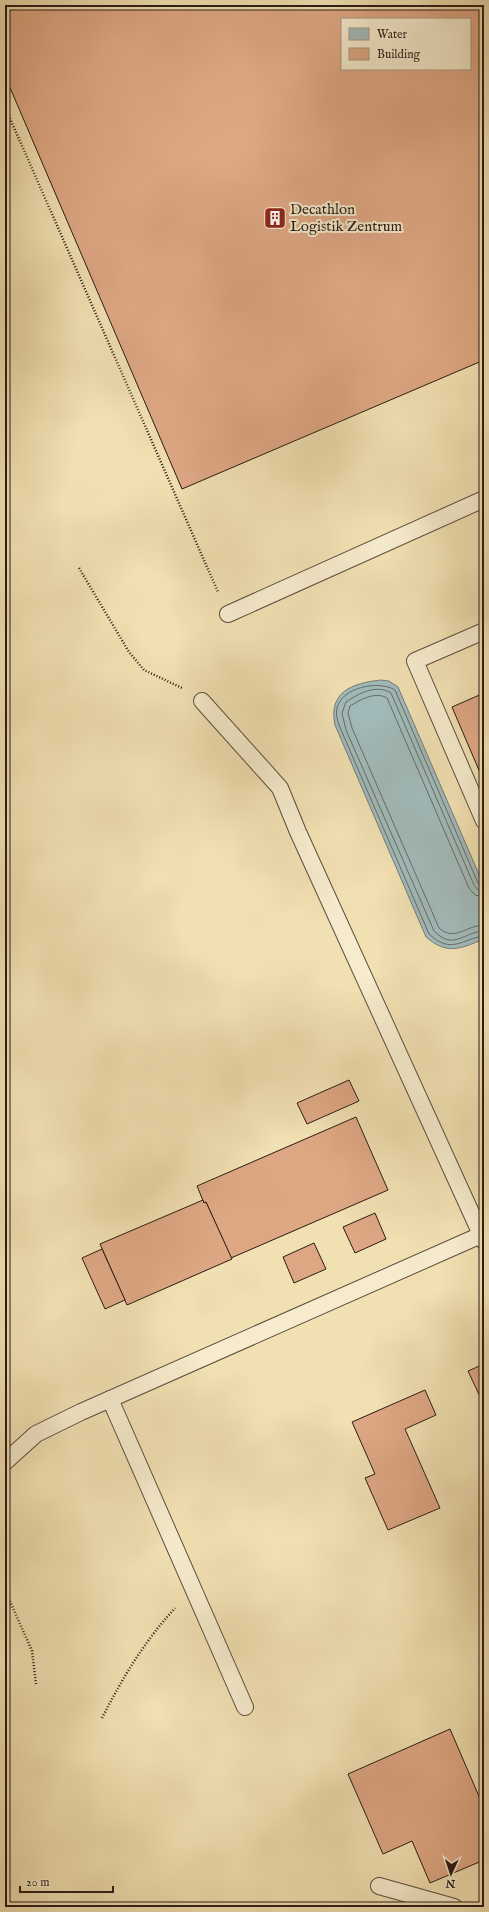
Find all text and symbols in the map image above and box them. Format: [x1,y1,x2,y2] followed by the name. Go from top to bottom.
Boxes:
[341,18,471,70] legend
[377,27,408,42] text: Water
[377,47,421,62] text: Building
[290,200,403,236] place label: Decathlon Logistik Zentrum
[262,205,288,231] building icon: Decathlon Logistik Zentrum
[431,1854,471,1894] north arrow
[20,1868,113,1894] scale bar
[26,1875,49,1890] text: 20 m
[445,1876,457,1890] text: N

